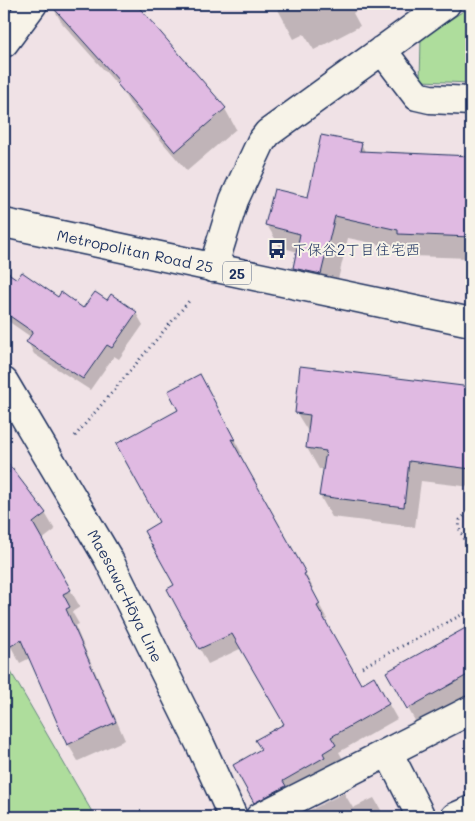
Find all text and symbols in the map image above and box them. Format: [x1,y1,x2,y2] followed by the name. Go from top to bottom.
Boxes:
[55,224,215,277] street label: Metropolitan Road 25
[266,238,288,260] bus stop icon: 下保谷2丁目住宅西
[292,239,420,259] place label: 下保谷2丁目住宅西
[223,262,251,284] road number: 25
[83,526,168,665] street label: Maesawa-Hōya Line

